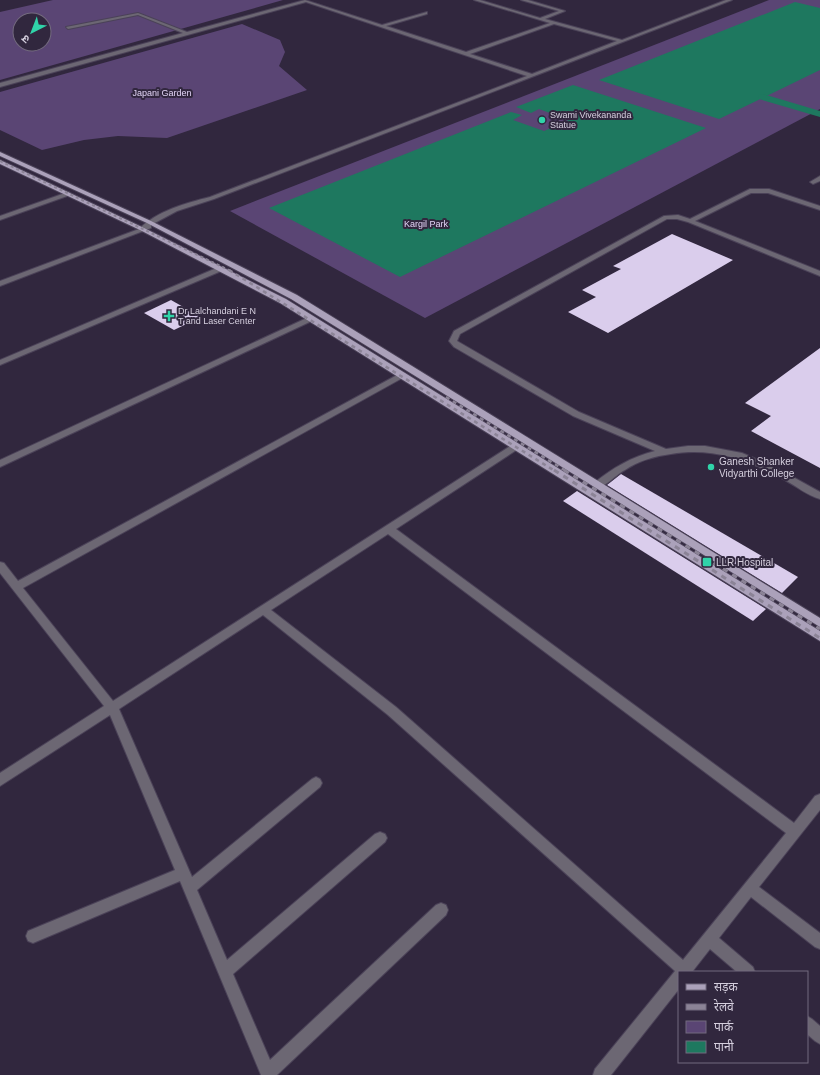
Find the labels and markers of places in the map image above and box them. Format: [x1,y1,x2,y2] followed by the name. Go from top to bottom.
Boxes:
[550,110,631,130] place label: Swami Vivekananda Statue
[537,115,547,125] marker: Swami Vivekananda Statue
[178,306,256,326] place label: Dr Lalchandani E N T and Laser Center
[163,310,175,322] marker: Dr Lalchandani E N T and Laser Center
[719,456,795,479] place label: Ganesh Shanker Vidyarthi College
[706,462,716,472] marker: Ganesh Shanker Vidyarthi College
[701,556,713,568] marker: LLR Hospital
[716,557,773,568] place label: LLR Hospital

